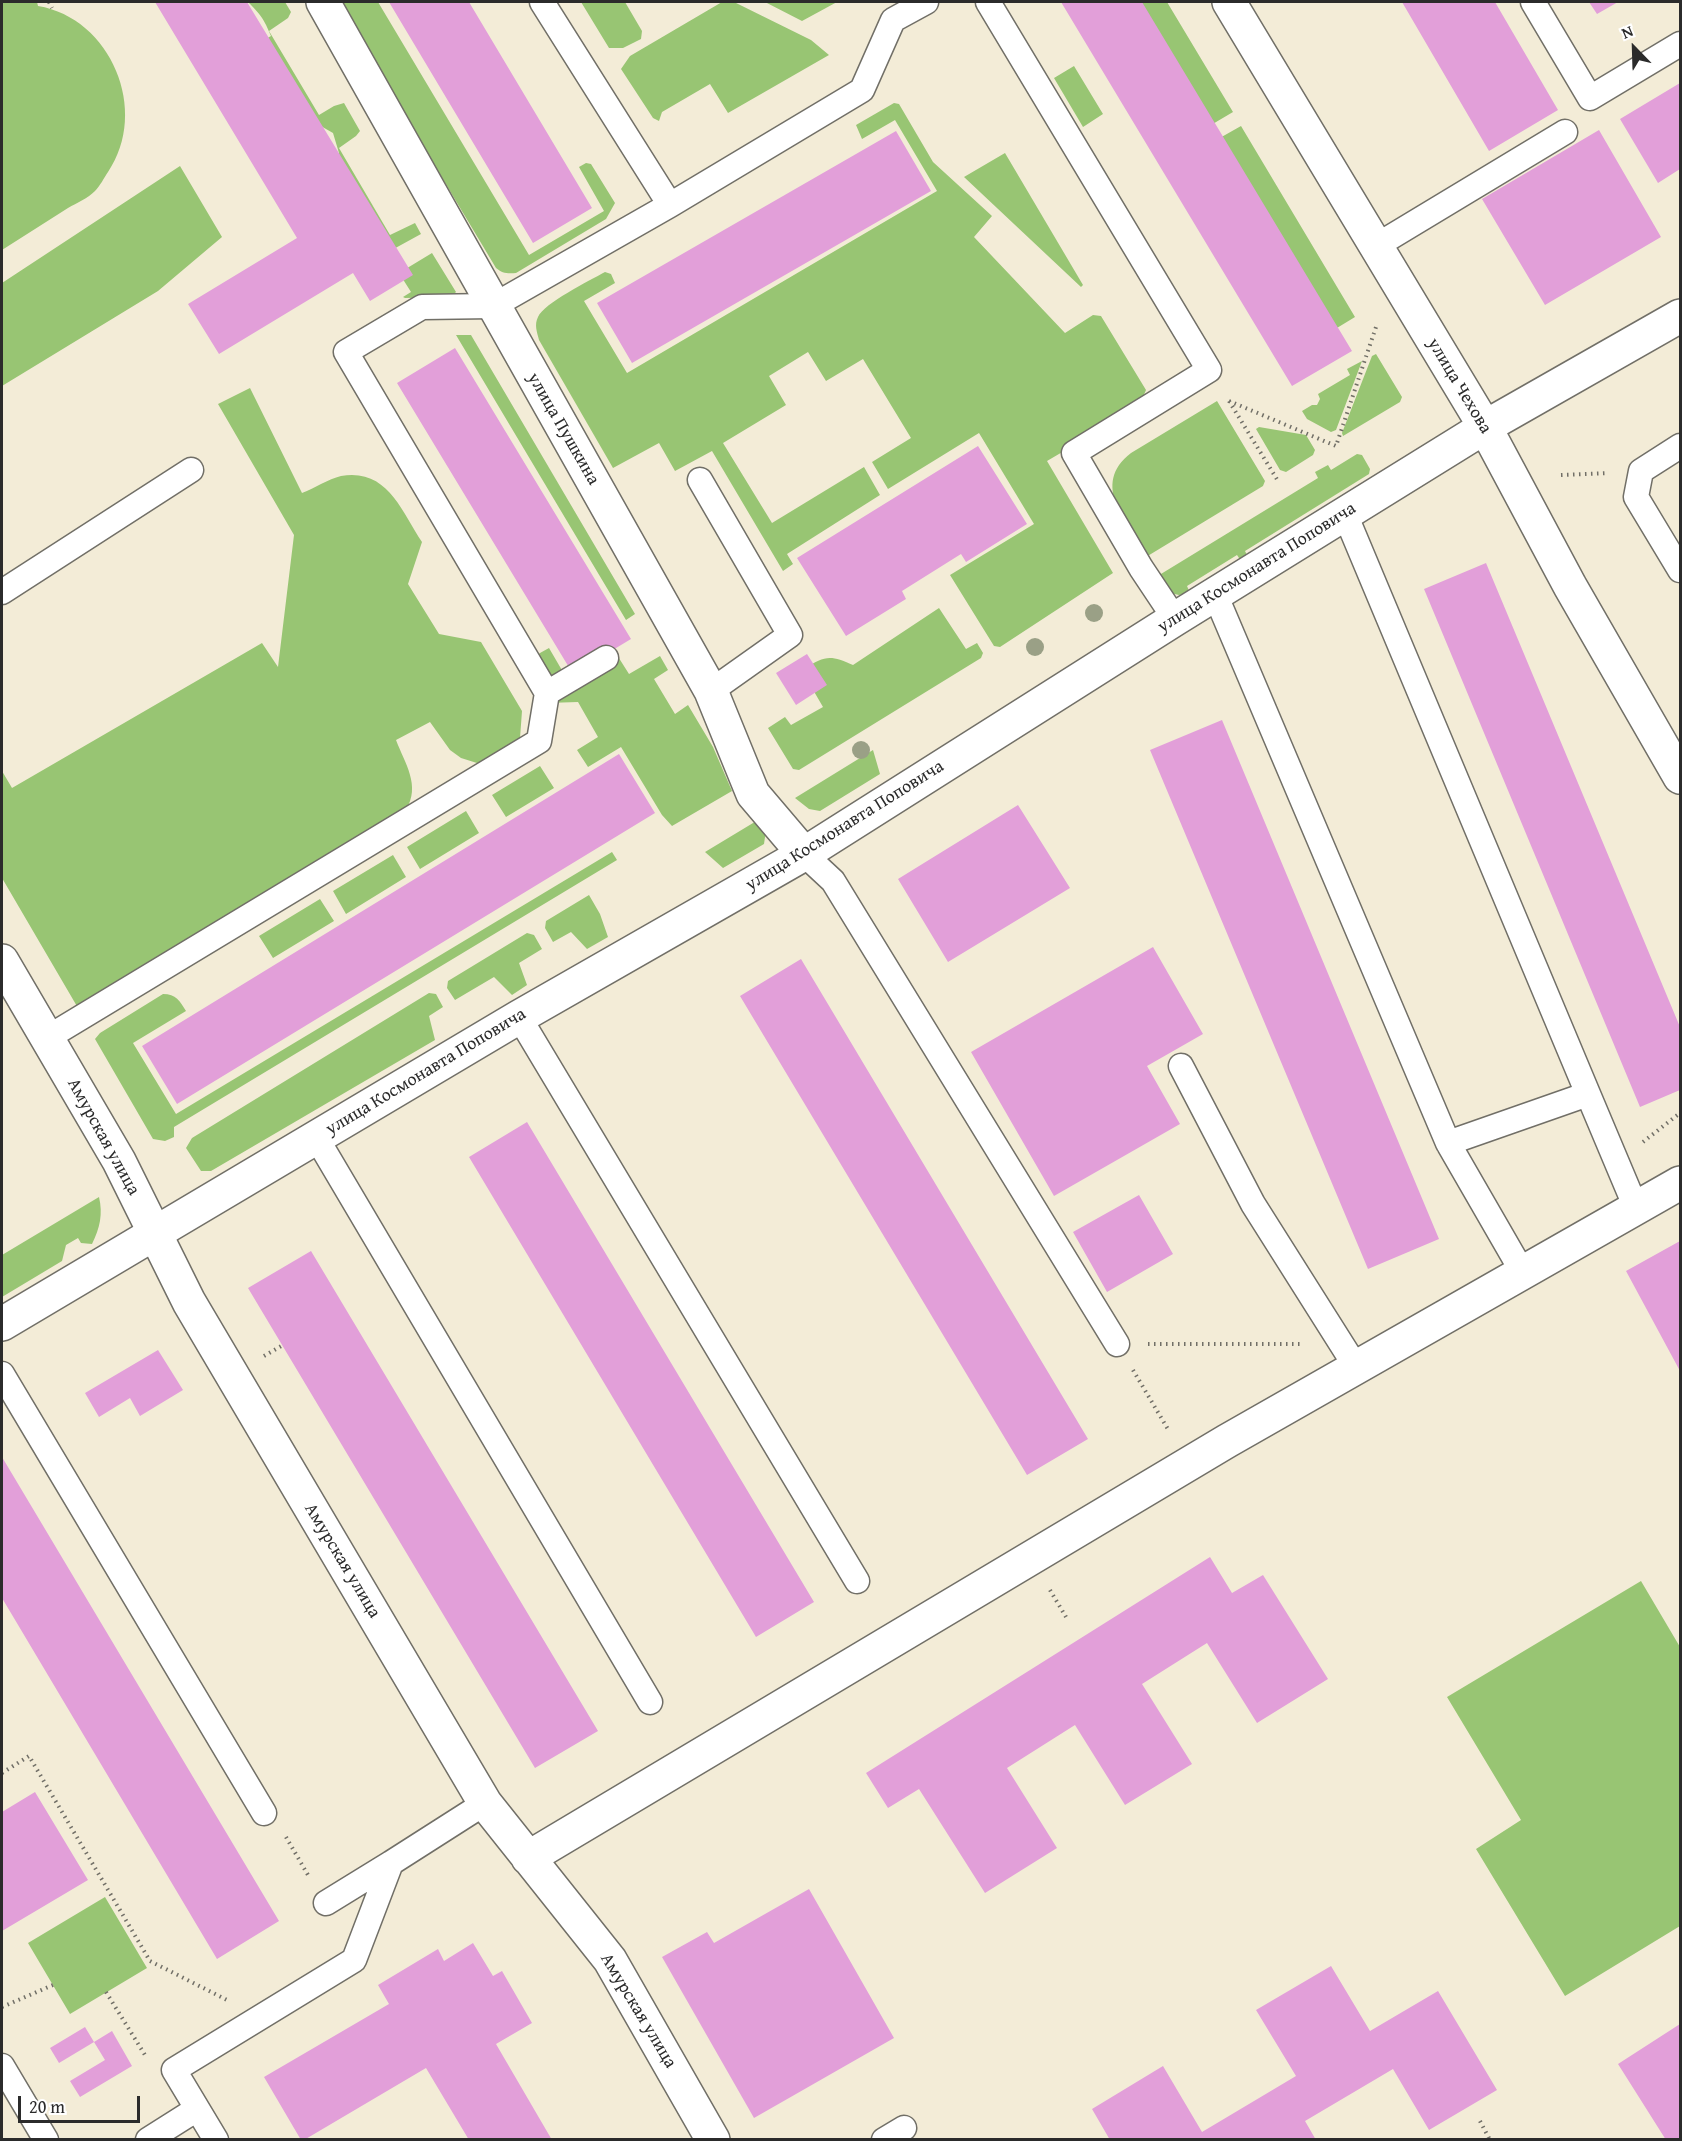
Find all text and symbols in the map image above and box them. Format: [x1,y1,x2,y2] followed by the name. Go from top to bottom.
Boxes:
[1604,18,1664,78] north arrow
[1617,18,1637,45] text: N
[1422,334,1496,438] street label: улица Чехова
[522,369,604,489] street label: улица Пушкина
[1154,498,1360,638] street label: улица Космонавта Поповича
[742,756,948,896] street label: улица Космонавта Поповича
[322,1004,530,1140] street label: улица Космонавта Поповича
[62,1075,144,1199] street label: Амурская улица
[299,1500,385,1622] street label: Амурская улица
[595,1950,681,2072] street label: Амурская улица
[21,2084,142,2122] scale bar
[29,2093,65,2120] text: 20 m

